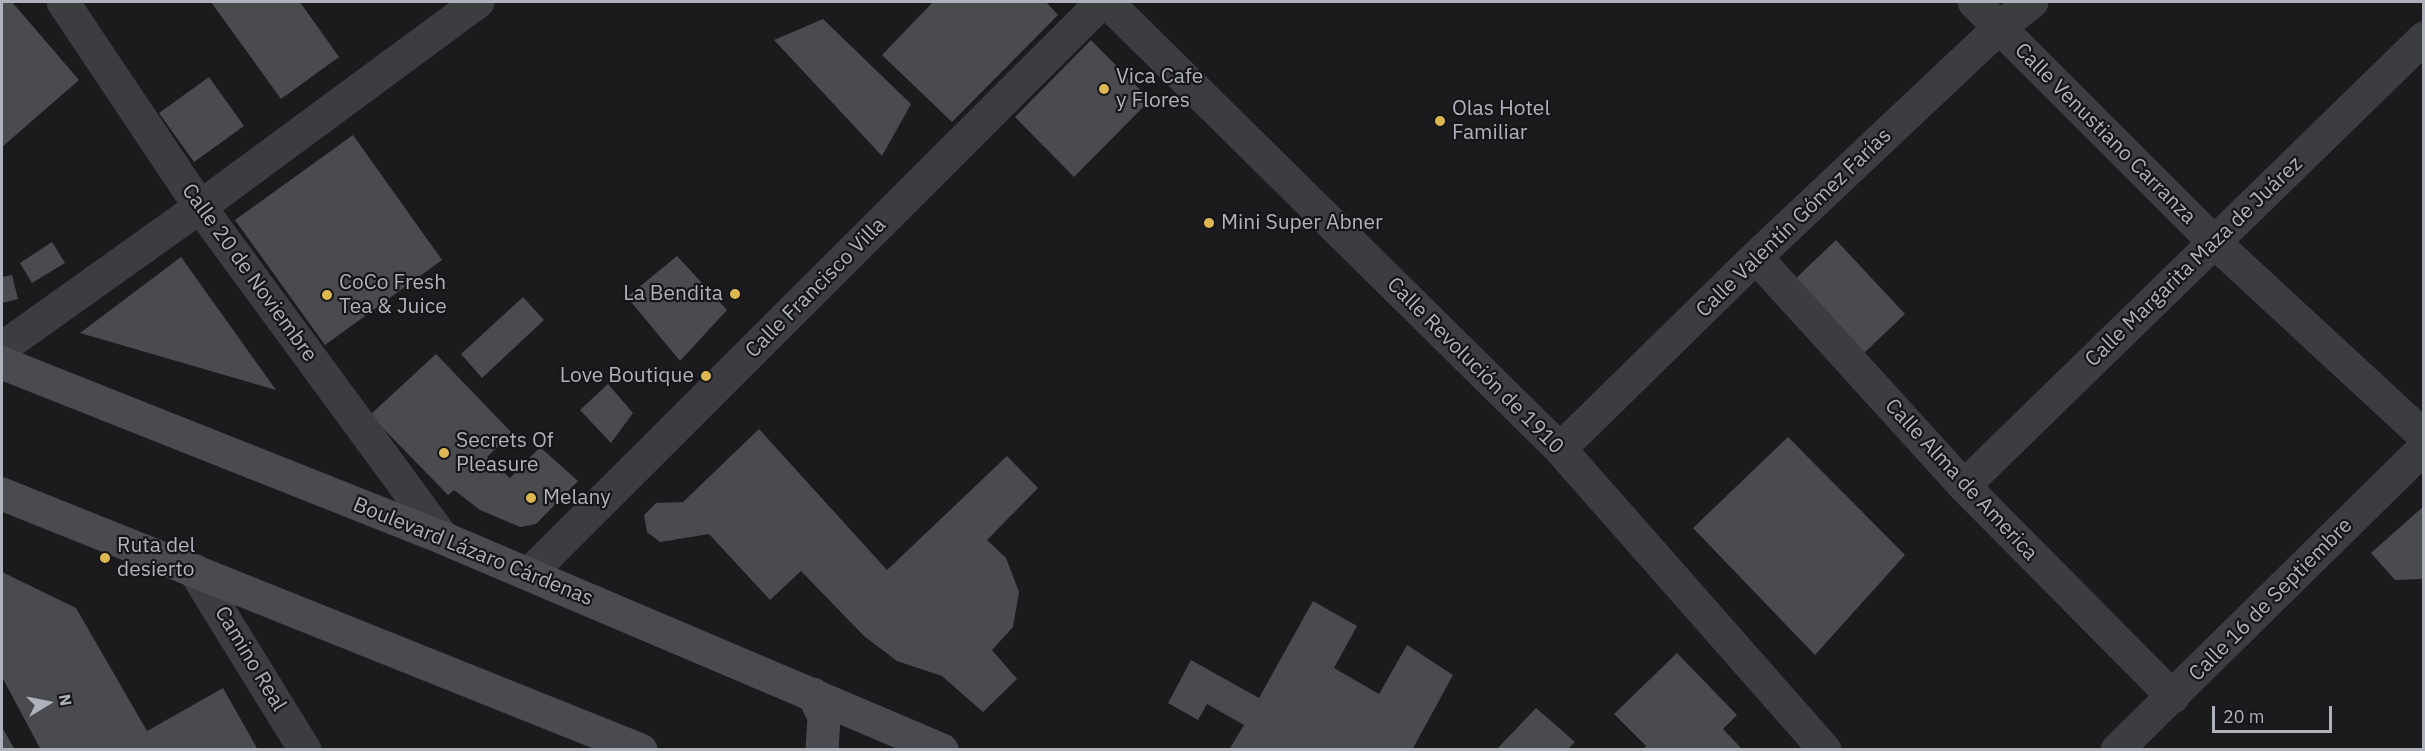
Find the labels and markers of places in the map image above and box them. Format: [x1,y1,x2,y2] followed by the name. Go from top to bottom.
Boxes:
[1116,64,1203,114] place label: Vica Cafe y Flores
[1097,82,1111,96] marker: Vica Cafe y Flores
[1452,96,1550,146] place label: Olas Hotel Familiar
[1433,114,1447,128] marker: Olas Hotel Familiar
[1221,210,1383,236] place label: Mini Super Abner
[1202,216,1216,230] marker: Mini Super Abner
[339,270,447,320] place label: CoCo Fresh Tea & Juice
[623,281,723,307] place label: La Bendita
[728,287,742,301] marker: La Bendita
[320,288,334,302] marker: CoCo Fresh Tea & Juice
[560,363,694,389] place label: Love Boutique
[699,369,713,383] marker: Love Boutique
[456,428,554,478] place label: Secrets Of Pleasure
[437,446,451,460] marker: Secrets Of Pleasure
[543,485,611,511] place label: Melany
[524,491,538,505] marker: Melany
[117,533,195,583] place label: Ruta del desierto
[98,551,112,565] marker: Ruta del desierto

